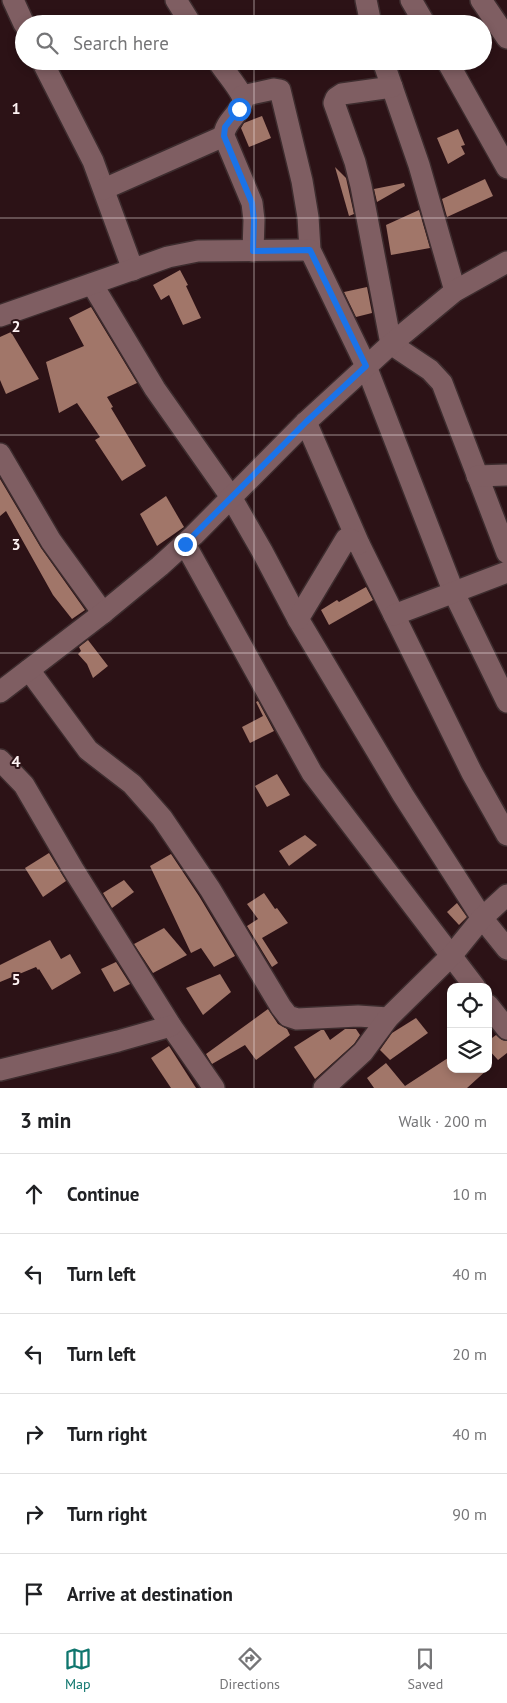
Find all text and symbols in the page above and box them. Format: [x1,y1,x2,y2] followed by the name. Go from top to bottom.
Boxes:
[15,15,492,70] search box
[33,29,61,57] icon: search
[73,31,169,55] text: Search here
[11,98,21,118] text: 1
[228,98,251,121] route start
[11,316,21,336] text: 2
[174,533,197,556] route end
[11,534,21,554] text: 3
[11,751,21,771] text: 4
[11,969,21,989] text: 5
[447,983,492,1073] map controls
[447,983,492,1028] button: locate
[447,1028,492,1073] button: layers
[20,1107,71,1134] text: 3 min
[398,1111,487,1131] text: Walk · 200 m
[20,1180,48,1208] icon: ahead
[67,1182,139,1206] text: Continue
[452,1184,487,1204] text: 10 m
[20,1260,48,1288] icon: left
[67,1262,136,1286] text: Turn left
[452,1264,487,1284] text: 40 m
[20,1340,48,1368] icon: left
[67,1342,136,1366] text: Turn left
[452,1344,487,1364] text: 20 m
[20,1420,48,1448] icon: right
[67,1422,147,1446] text: Turn right
[452,1424,487,1444] text: 40 m
[20,1500,48,1528] icon: right
[67,1502,147,1526] text: Turn right
[452,1504,487,1524] text: 90 m
[20,1580,48,1608] icon: arrive
[67,1582,233,1606] text: Arrive at destination
[64,1645,92,1693] tab: Map
[219,1645,280,1693] tab: Directions
[408,1645,443,1693] tab: Saved

